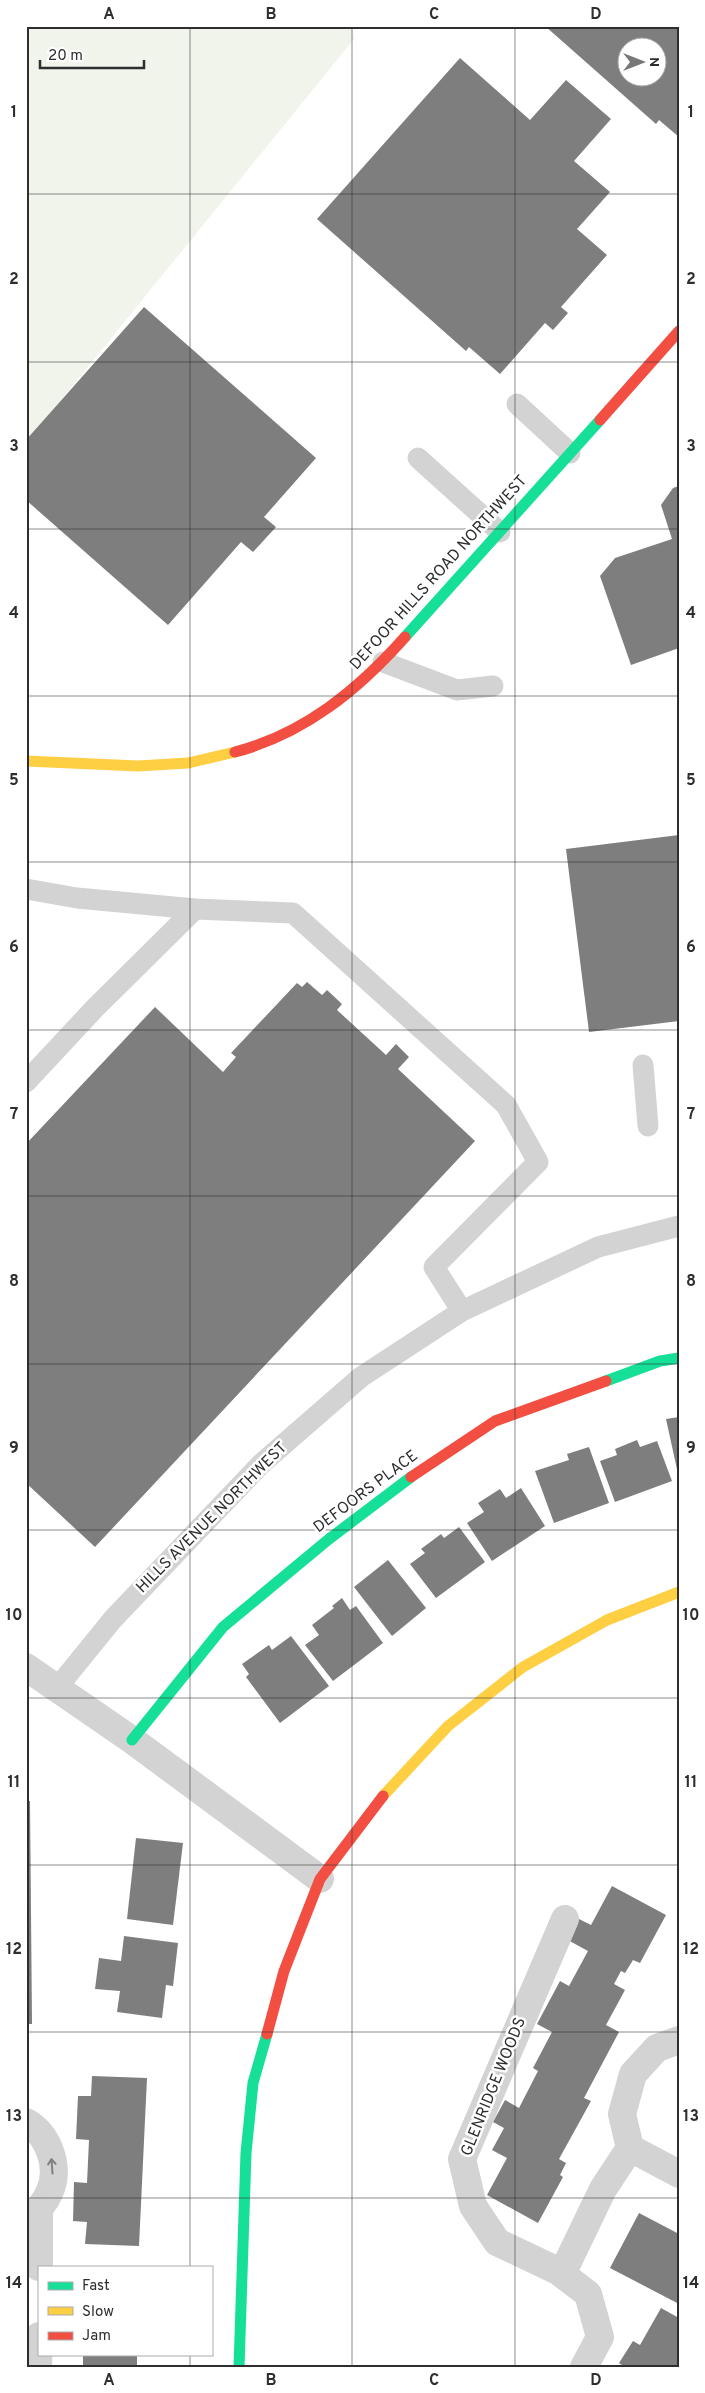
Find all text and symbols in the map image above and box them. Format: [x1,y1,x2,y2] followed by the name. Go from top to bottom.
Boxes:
[103,5,115,25] text: A
[265,5,277,25] text: B
[429,5,439,25] text: C
[590,5,602,25] text: D
[40,38,144,70] scale bar
[618,38,668,88] north arrow
[48,47,83,66] text: 20 m
[645,57,662,67] text: N
[11,103,17,123] text: 1
[688,103,694,123] text: 1
[9,270,19,290] text: 2
[686,270,696,290] text: 2
[9,437,19,457] text: 3
[686,437,696,457] text: 3
[346,471,532,675] street label: DEFOOR HILLS ROAD NORTHWEST
[9,604,19,624] text: 4
[686,604,696,624] text: 4
[9,771,19,791] text: 5
[686,771,696,791] text: 5
[9,938,19,958] text: 6
[686,938,696,958] text: 6
[10,1105,18,1125] text: 7
[687,1105,695,1125] text: 7
[9,1272,19,1292] text: 8
[686,1272,696,1292] text: 8
[132,1438,292,1598] street label: HILLS AVENUE NORTHWEST
[9,1439,19,1459] text: 9
[686,1439,696,1459] text: 9
[310,1446,422,1538] street label: DEFOORS PLACE
[6,1606,22,1626] text: 10
[683,1606,699,1626] text: 10
[8,1773,20,1793] text: 11
[685,1773,697,1793] text: 11
[6,1940,22,1960] text: 12
[683,1940,699,1960] text: 12
[457,2015,531,2159] street label: GLENRIDGE WOODS
[6,2107,22,2127] text: 13
[683,2107,699,2127] text: 13
[47,2158,57,2174] one-way arrow
[38,2266,212,2356] legend
[6,2274,22,2294] text: 14
[683,2274,699,2294] text: 14
[82,2277,110,2296] text: Fast
[82,2303,114,2322] text: Slow
[82,2327,111,2346] text: Jam
[103,2371,115,2391] text: A
[265,2371,277,2391] text: B
[429,2371,439,2391] text: C
[590,2371,602,2391] text: D

